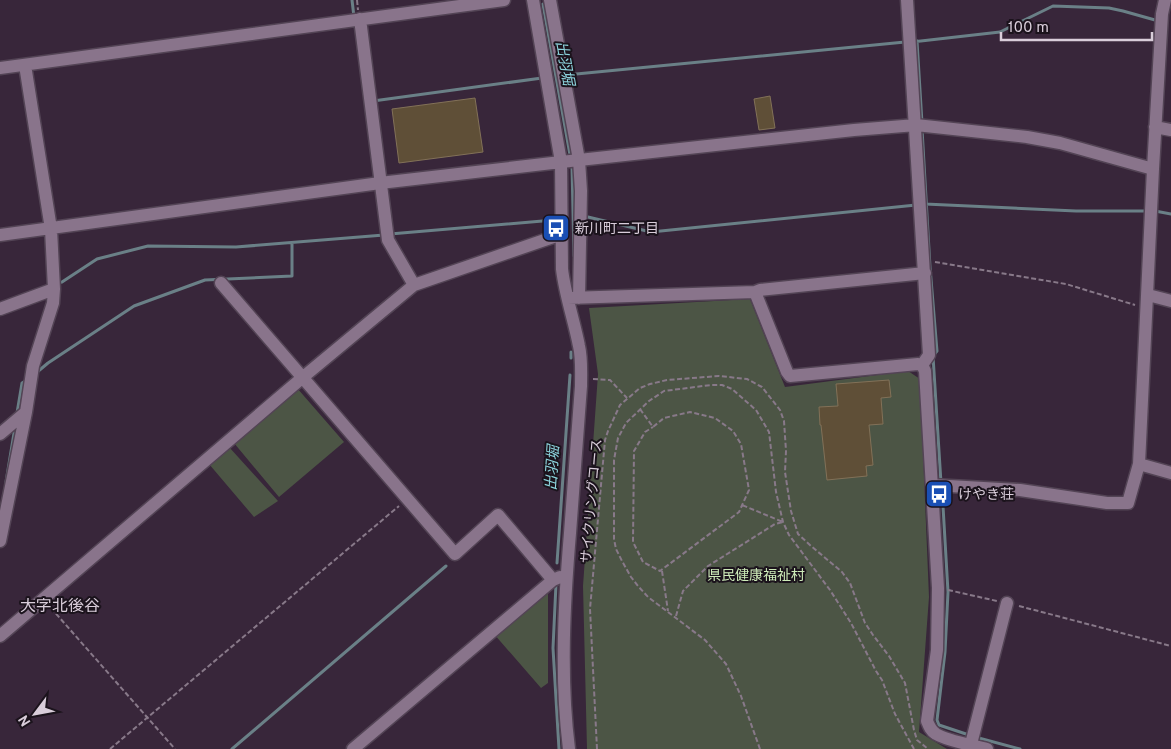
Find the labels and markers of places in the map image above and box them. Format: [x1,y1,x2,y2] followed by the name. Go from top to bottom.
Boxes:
[541,213,571,243] bus stop icon: 新川町二丁目
[575,221,659,238] place label: 新川町二丁目
[924,479,954,509] bus stop icon: けやき荘
[958,487,1014,504] place label: けやき荘

